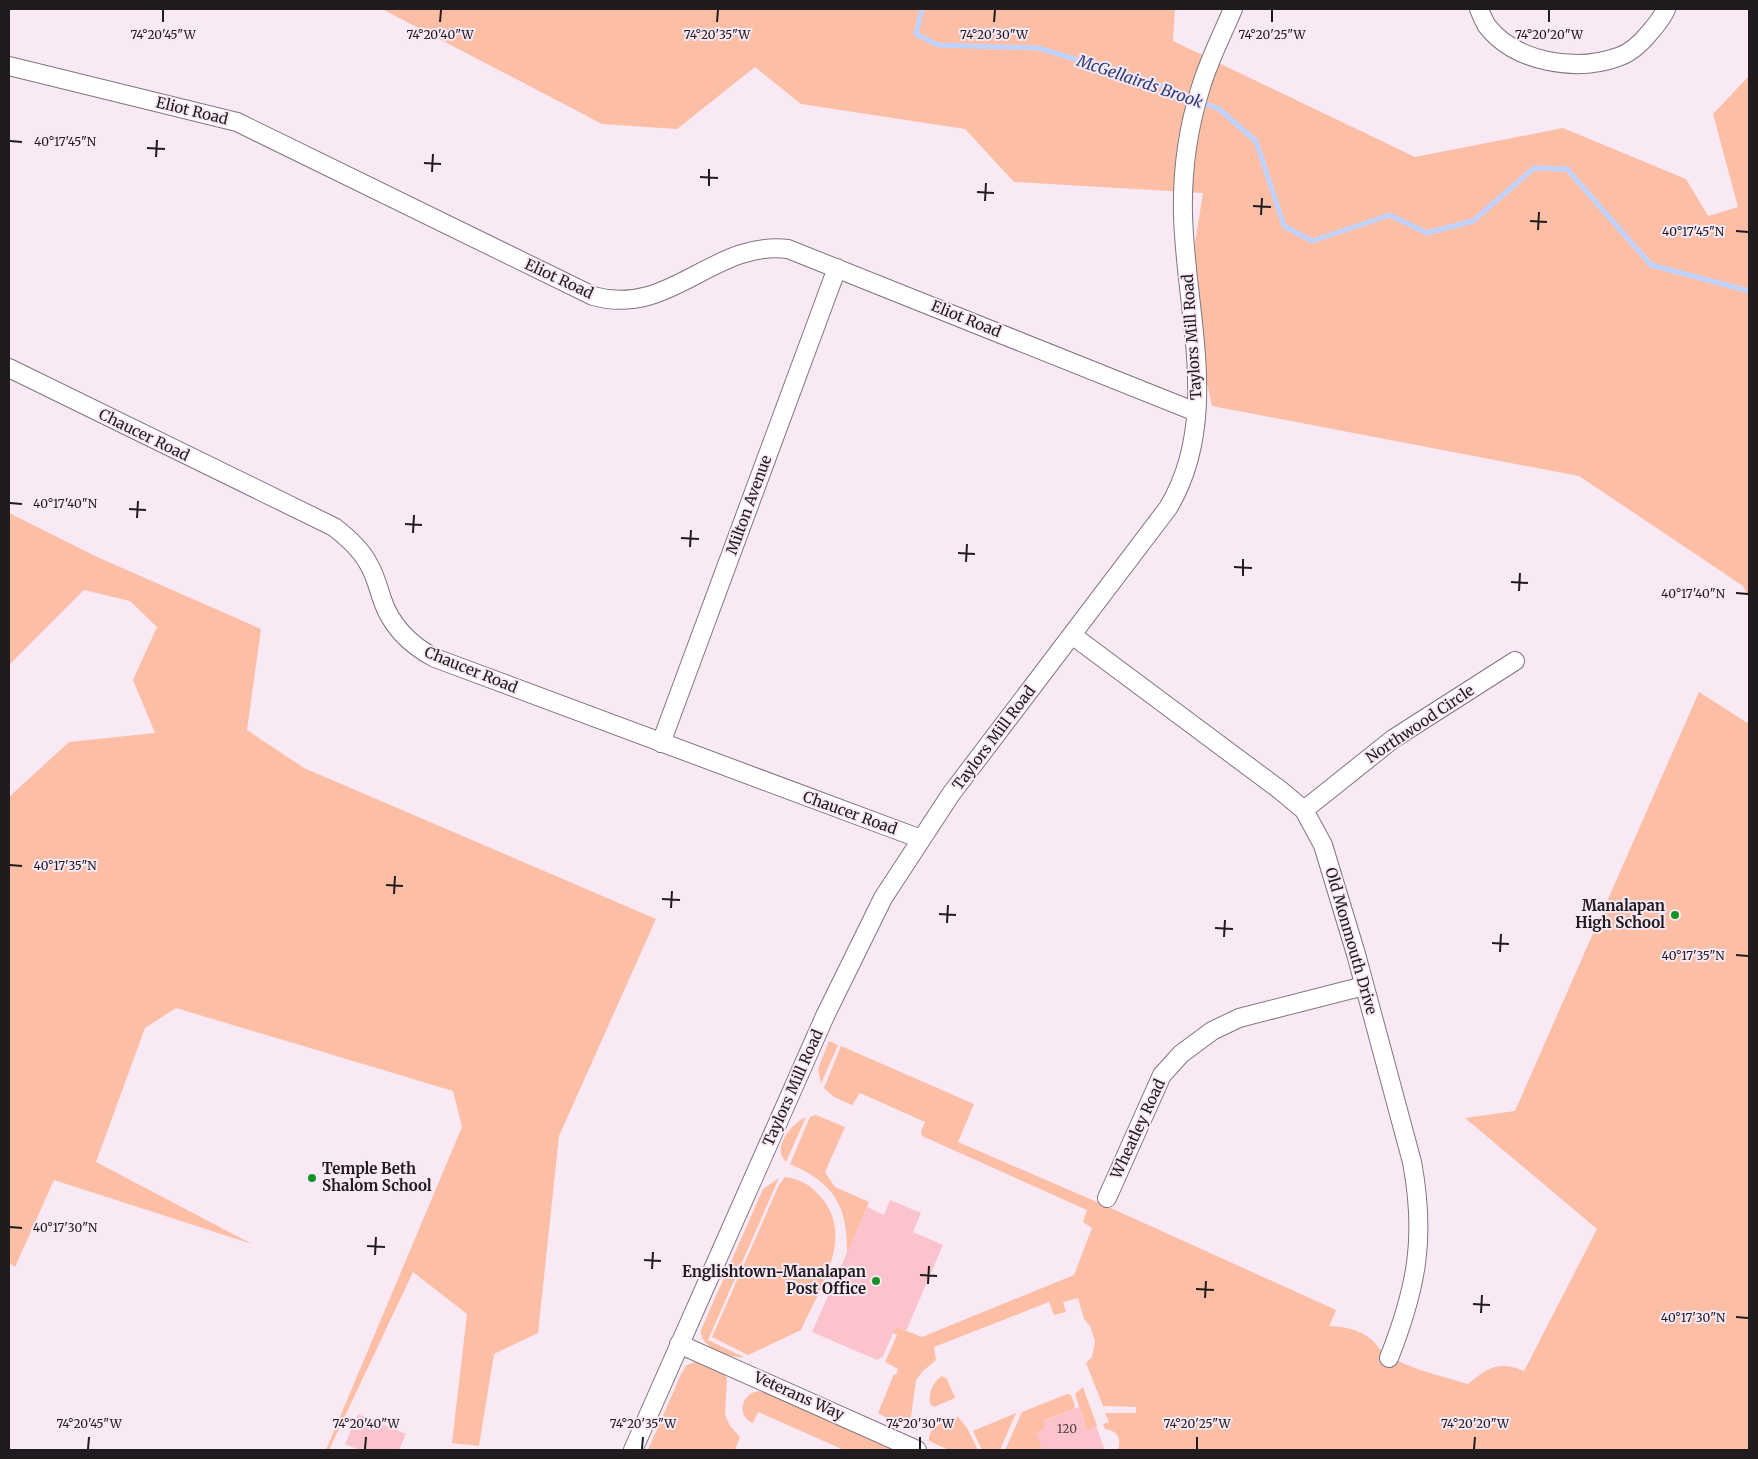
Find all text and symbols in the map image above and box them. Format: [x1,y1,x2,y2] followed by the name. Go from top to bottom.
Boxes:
[130,27,197,42] text: 74°20'45"W
[406,27,475,42] text: 74°20'40"W
[684,27,751,42] text: 74°20'35"W
[960,27,1029,42] text: 74°20'30"W
[1239,27,1306,42] text: 74°20'25"W
[1515,27,1584,42] text: 74°20'20"W
[1073,50,1206,112] water label: McGellairds Brook
[154,92,230,129] street label: Eliot Road
[34,134,97,149] text: 40°17'45"N
[1662,224,1725,239] text: 40°17'45"N
[522,254,597,303] street label: Eliot Road
[1178,273,1205,401] street label: Taylors Mill Road
[928,296,1004,341] street label: Eliot Road
[96,404,193,465] street label: Chaucer Road
[722,452,775,557] street label: Milton Avenue
[33,496,98,511] text: 40°17'40"N
[1661,586,1726,601] text: 40°17'40"N
[422,642,521,697] street label: Chaucer Road
[1362,680,1478,767] street label: Northwood Circle
[948,682,1039,794] street label: Taylors Mill Road
[800,787,900,838] street label: Chaucer Road
[33,858,97,873] text: 40°17'35"N
[1321,865,1382,1017] street label: Old Monmouth Drive
[1575,896,1665,932] place label: Manalapan High School
[1669,909,1681,921] marker: Manalapan High School
[1661,948,1725,963] text: 40°17'35"N
[758,1026,827,1149] street label: Taylors Mill Road
[1106,1076,1169,1183] street label: Wheatley Road
[322,1159,432,1195] place label: Temple Beth Shalom School
[306,1172,318,1184] marker: Temple Beth Shalom School
[33,1220,98,1235] text: 40°17'30"N
[682,1262,866,1298] place label: Englishtown-Manalapan Post Office
[870,1275,882,1287] marker: Englishtown-Manalapan Post Office
[1661,1310,1726,1325] text: 40°17'30"N
[750,1367,847,1424] street label: Veterans Way
[56,1416,123,1431] text: 74°20'45"W
[332,1416,401,1431] text: 74°20'40"W
[610,1416,677,1431] text: 74°20'35"W
[886,1416,955,1431] text: 74°20'30"W
[1164,1416,1231,1431] text: 74°20'25"W
[1441,1416,1510,1431] text: 74°20'20"W
[1057,1421,1077,1436] house number: 120

